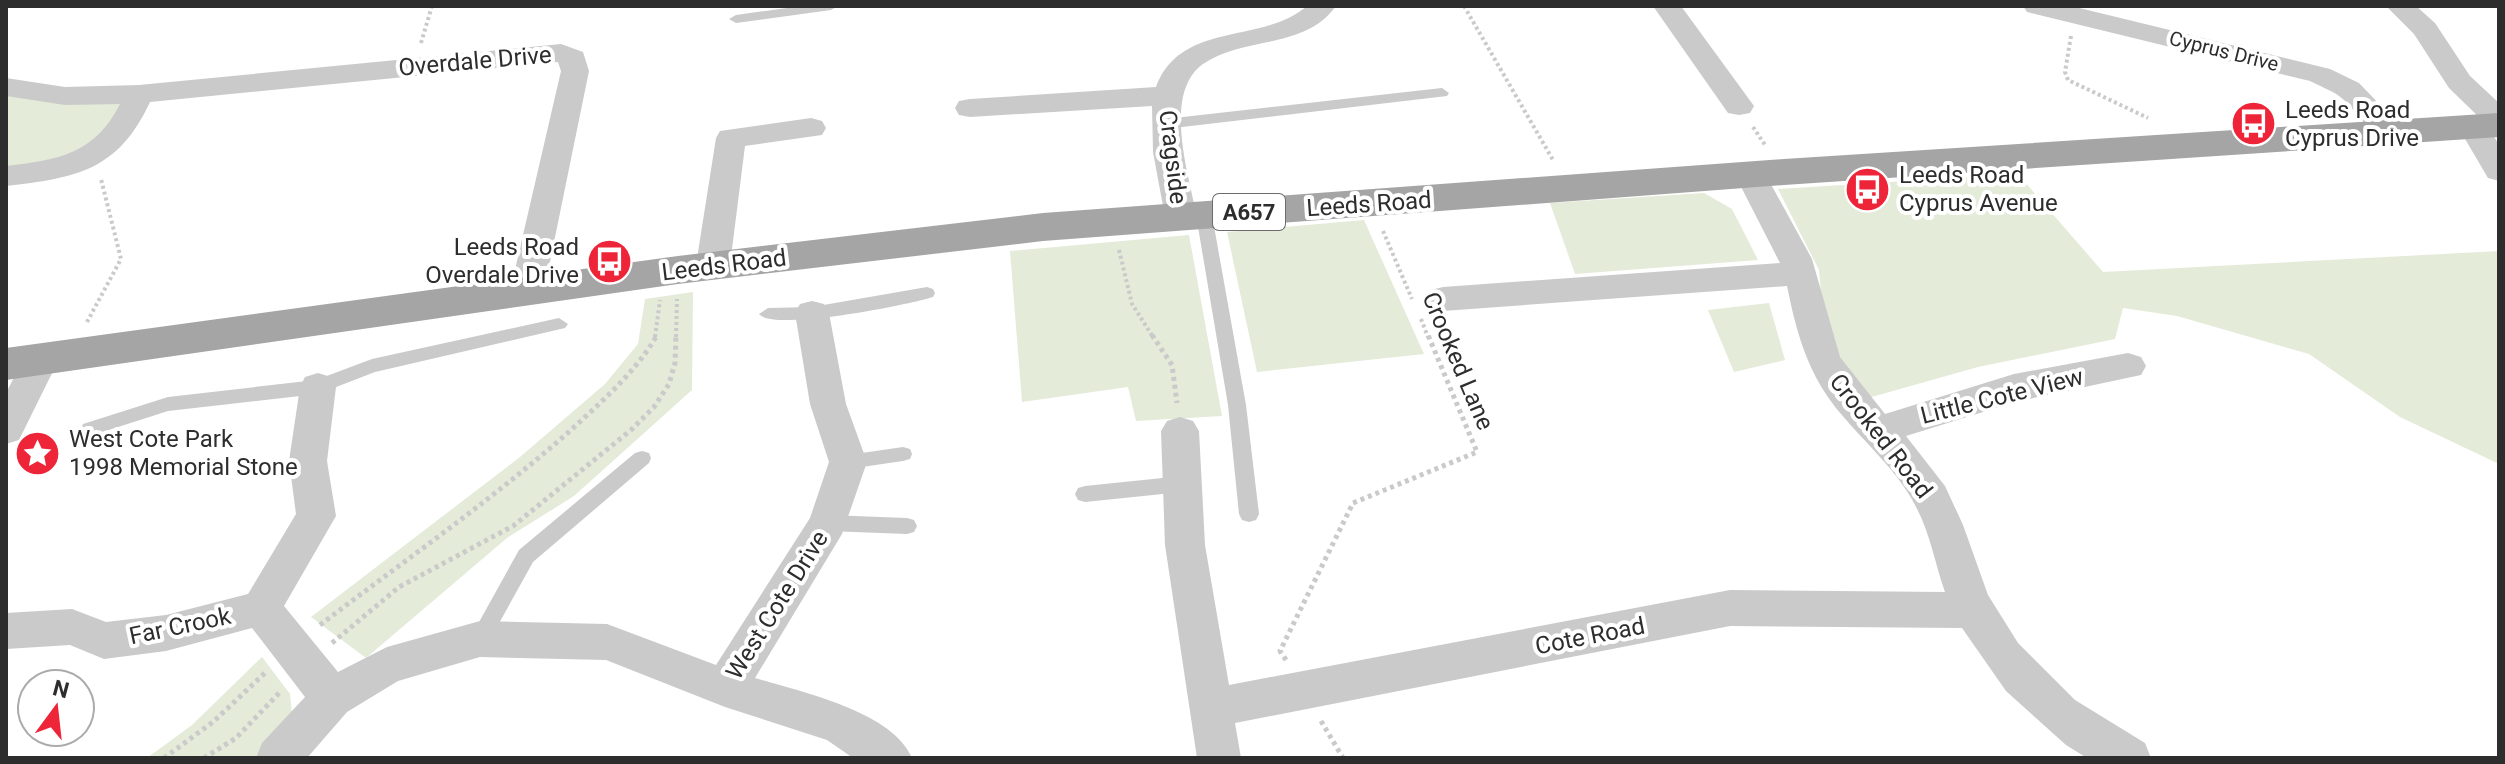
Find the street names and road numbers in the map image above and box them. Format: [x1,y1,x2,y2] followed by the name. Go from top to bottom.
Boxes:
[2167,26,2281,76] street label: Cyprus Drive
[397,40,553,82] street label: Overdale Drive
[1153,108,1193,206] street label: Cragside
[1306,186,1432,222] street label: Leeds Road
[1213,194,1285,230] road number: A657
[660,243,788,287] street label: Leeds Road
[1416,288,1500,434] street label: Crooked Lane
[1918,362,2086,430] street label: Little Cote View
[1824,368,1938,504] street label: Crooked Road
[720,526,834,684] street label: West Cote Drive
[127,601,234,650] street label: Far Crook
[1533,612,1647,660] street label: Cote Road

